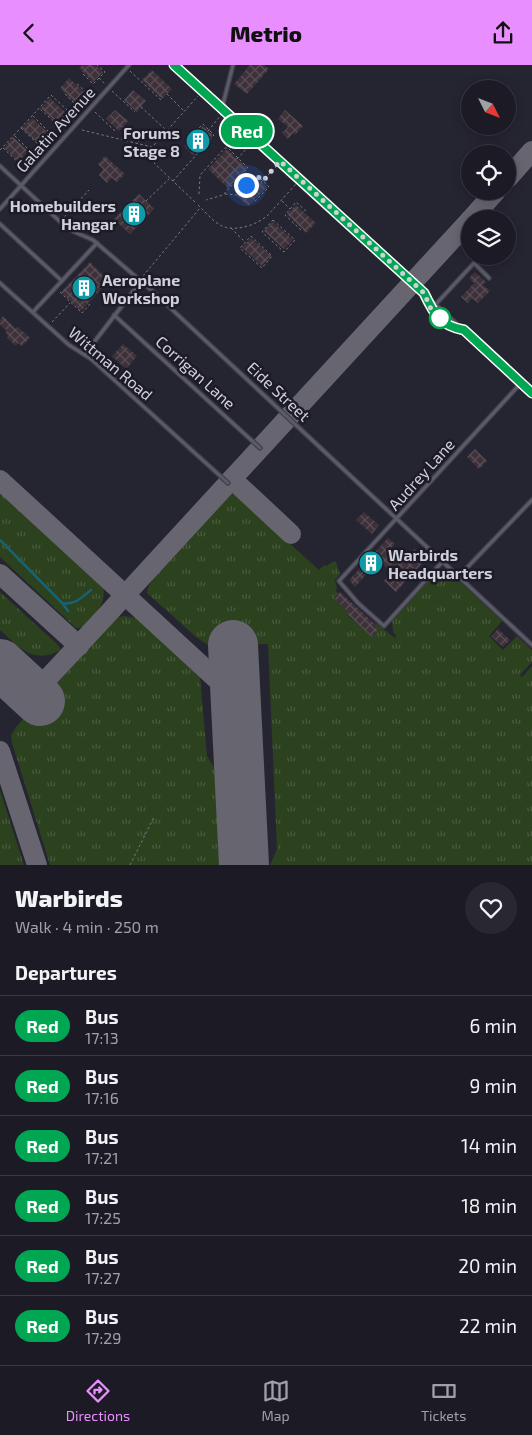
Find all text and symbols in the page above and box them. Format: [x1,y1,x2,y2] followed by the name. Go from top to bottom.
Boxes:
[15,19,43,47] icon: back
[489,19,517,47] icon: share
[230,20,302,46] text: Metrio
[461,80,516,135] north arrow
[461,80,516,265] map controls
[12,82,98,176] street label: Galatin Avenue
[218,115,276,147] line badge: Red
[231,120,263,142] text: Red
[123,123,180,160] place label: Forums Stage 8
[185,128,211,154] building icon: Forums Stage 8
[461,145,516,200] button: locate
[234,173,259,198] your location
[10,196,116,233] place label: Homebuilders Hangar
[121,201,147,227] building icon: Homebuilders Hangar
[461,210,516,265] button: layers
[102,270,180,307] place label: Aeroplane Workshop
[71,275,97,301] building icon: Aeroplane Workshop
[429,307,451,329] unlabelled marker
[65,322,157,404] street label: Wittman Road
[152,331,240,413] street label: Corrigan Lane
[244,357,314,425] street label: Eide Street
[384,434,458,514] street label: Audrey Lane
[388,545,493,582] place label: Warbirds Headquarters
[358,550,384,576] building icon: Warbirds Headquarters
[465,882,517,934] button: heart
[15,883,123,912] text: Warbirds
[15,917,159,936] text: Walk · 4 min · 250 m
[15,961,117,984] text: Departures
[85,1005,119,1028] text: Bus
[469,1014,517,1037] text: 6 min
[26,1015,59,1037] text: Red
[85,1028,119,1047] text: 17:13
[85,1065,119,1088] text: Bus
[469,1074,517,1097] text: 9 min
[26,1075,59,1097] text: Red
[85,1088,119,1107] text: 17:16
[85,1125,119,1148] text: Bus
[461,1134,517,1157] text: 14 min
[26,1135,59,1157] text: Red
[85,1148,119,1167] text: 17:21
[85,1185,119,1208] text: Bus
[461,1194,517,1217] text: 18 min
[26,1195,59,1217] text: Red
[85,1208,121,1227] text: 17:25
[85,1245,119,1268] text: Bus
[458,1254,517,1277] text: 20 min
[26,1255,59,1277] text: Red
[85,1268,121,1287] text: 17:27
[85,1305,119,1328] text: Bus
[459,1314,517,1337] text: 22 min
[26,1315,59,1337] text: Red
[85,1328,121,1347] text: 17:29
[66,1377,130,1424] tab: Directions
[262,1377,290,1424] tab: Map
[421,1377,466,1424] tab: Tickets

